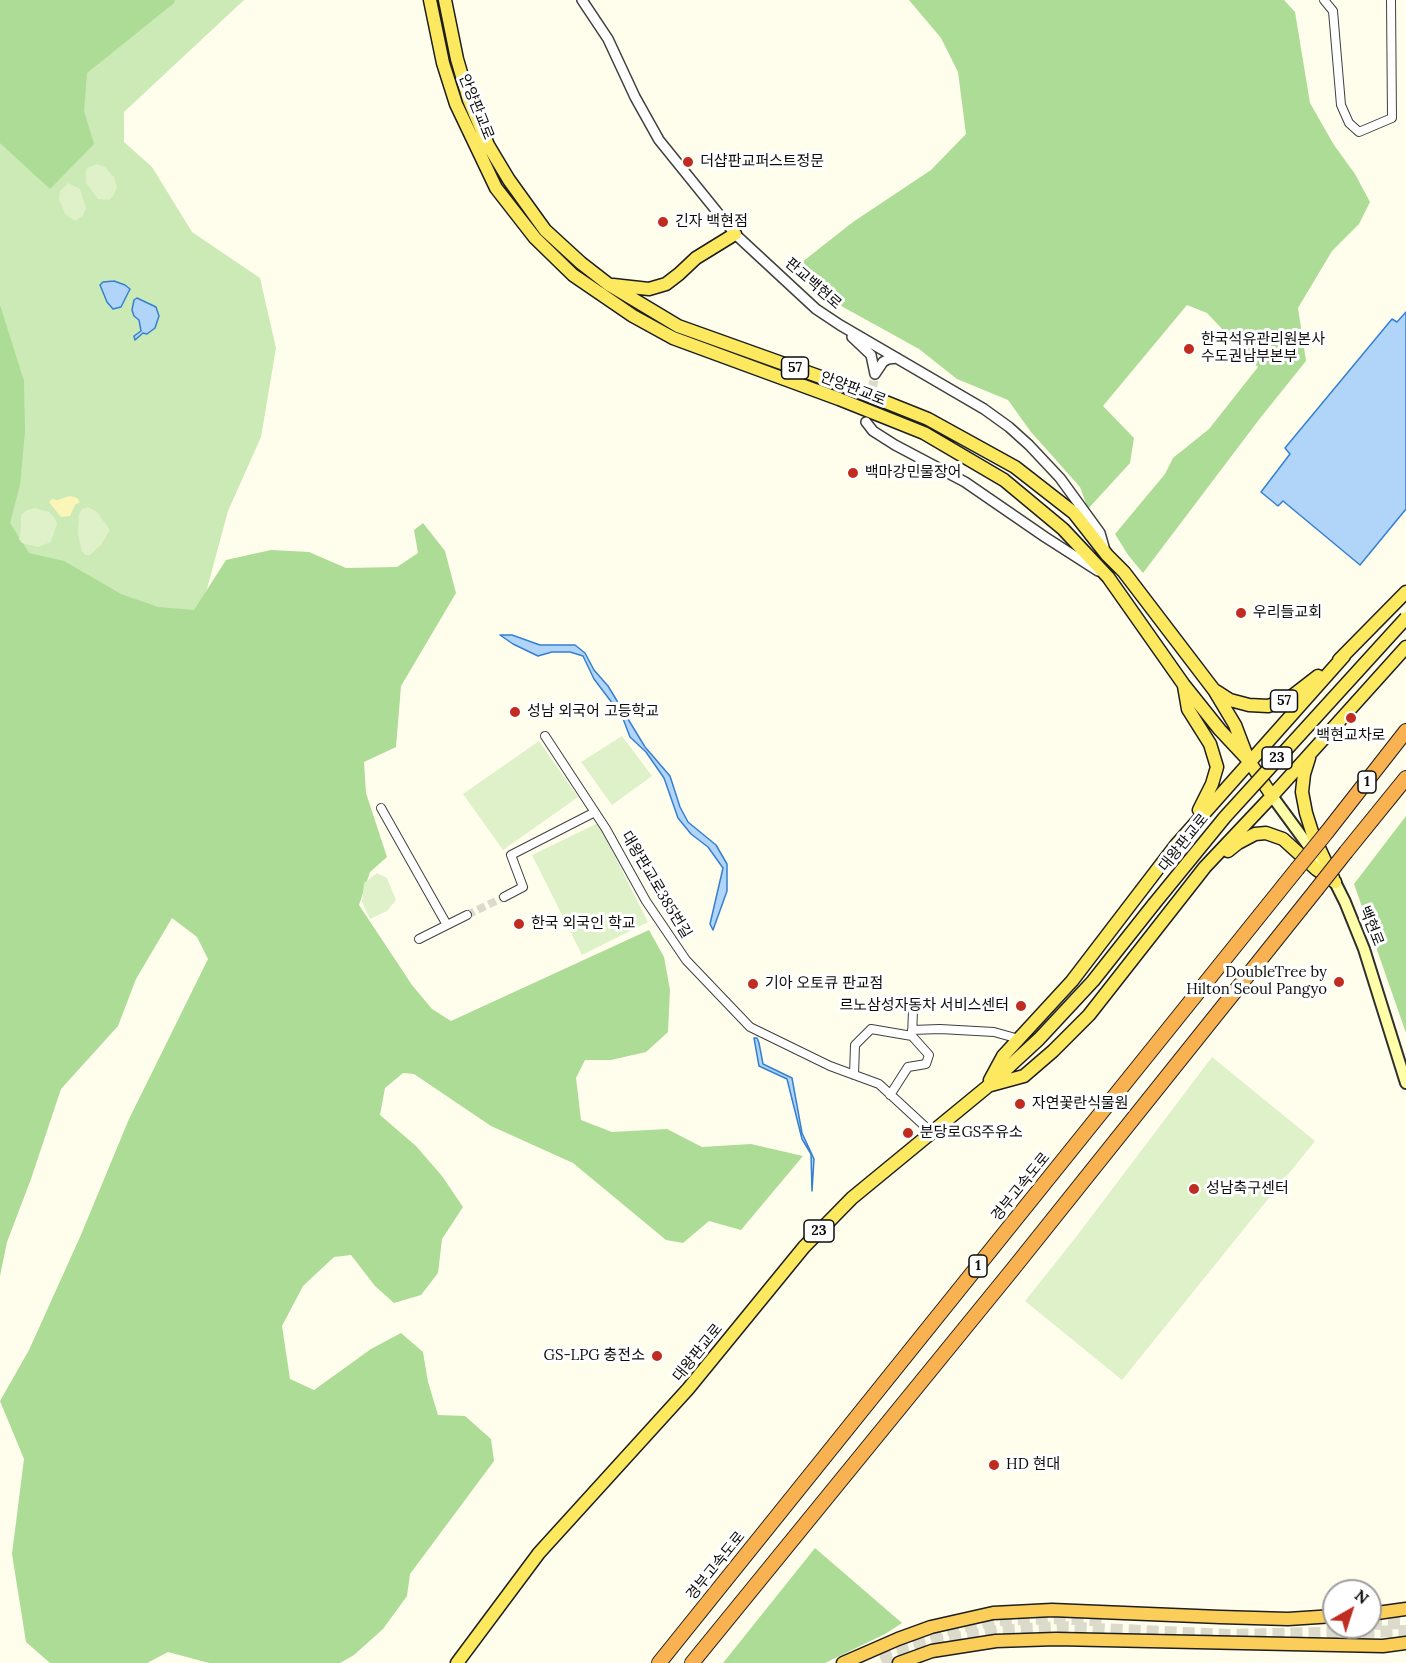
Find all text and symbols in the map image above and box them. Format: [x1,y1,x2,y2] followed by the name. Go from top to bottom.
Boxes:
[455,72,497,142] street label: 안양판교로
[700,153,824,171] place label: 더샵판교퍼스트정문
[681,155,695,169] marker: 더샵판교퍼스트정문
[675,213,748,231] place label: 긴자 백현점
[656,215,670,229] marker: 긴자 백현점
[781,255,845,313] street label: 판교백현로
[1201,331,1325,366] place label: 한국석유관리원본사 수도권남부본부
[1182,342,1196,356] marker: 한국석유관리원본사 수도권남부본부
[782,357,808,379] road number: 57
[818,368,888,410] street label: 안양판교로
[865,464,962,482] place label: 백마강민물장어
[846,466,860,480] marker: 백마강민물장어
[1253,604,1322,622] place label: 우리들교회
[1234,606,1248,620] marker: 우리들교회
[1270,690,1298,712] road number: 57
[527,703,659,721] place label: 성남 외국어 고등학교
[508,705,522,719] marker: 성남 외국어 고등학교
[1344,711,1358,725] marker: 백현교차로
[1317,727,1385,745] place label: 백현교차로
[1262,747,1292,769] road number: 23
[1358,771,1376,793] road number: 1
[1155,811,1213,875] street label: 대왕판교로
[617,828,695,942] street label: 대왕판교로385번길
[1355,903,1387,949] street label: 백현로
[531,915,635,933] place label: 한국 외국인 학교
[512,917,526,931] marker: 한국 외국인 학교
[1186,964,1327,999] place label: DoubleTree by Hilton Seoul Pangyo
[765,975,883,993] place label: 기아 오토큐 판교점
[1332,975,1346,989] marker: DoubleTree by Hilton Seoul Pangyo
[746,977,760,991] marker: 기아 오토큐 판교점
[839,997,1009,1015] place label: 르노삼성자동차 서비스센터
[1014,999,1028,1013] marker: 르노삼성자동차 서비스센터
[1032,1095,1129,1113] place label: 자연꽃란식물원
[1013,1097,1027,1111] marker: 자연꽃란식물원
[920,1124,1023,1142] place label: 분당로GS주유소
[901,1126,915,1140] marker: 분당로GS주유소
[988,1149,1054,1225] street label: 경부고속도로
[1206,1180,1289,1198] place label: 성남축구센터
[1187,1182,1201,1196] marker: 성남축구센터
[804,1220,834,1242] road number: 23
[969,1255,987,1277] road number: 1
[669,1321,727,1385] street label: 대왕판교로
[543,1347,645,1365] place label: GS-LPG 충전소
[650,1349,664,1363] marker: GS-LPG 충전소
[1006,1456,1060,1474] place label: HD 현대
[987,1458,1001,1472] marker: HD 현대
[683,1528,749,1604] street label: 경부고속도로
[1322,1579,1382,1639] north arrow
[1351,1585,1373,1608] text: N

